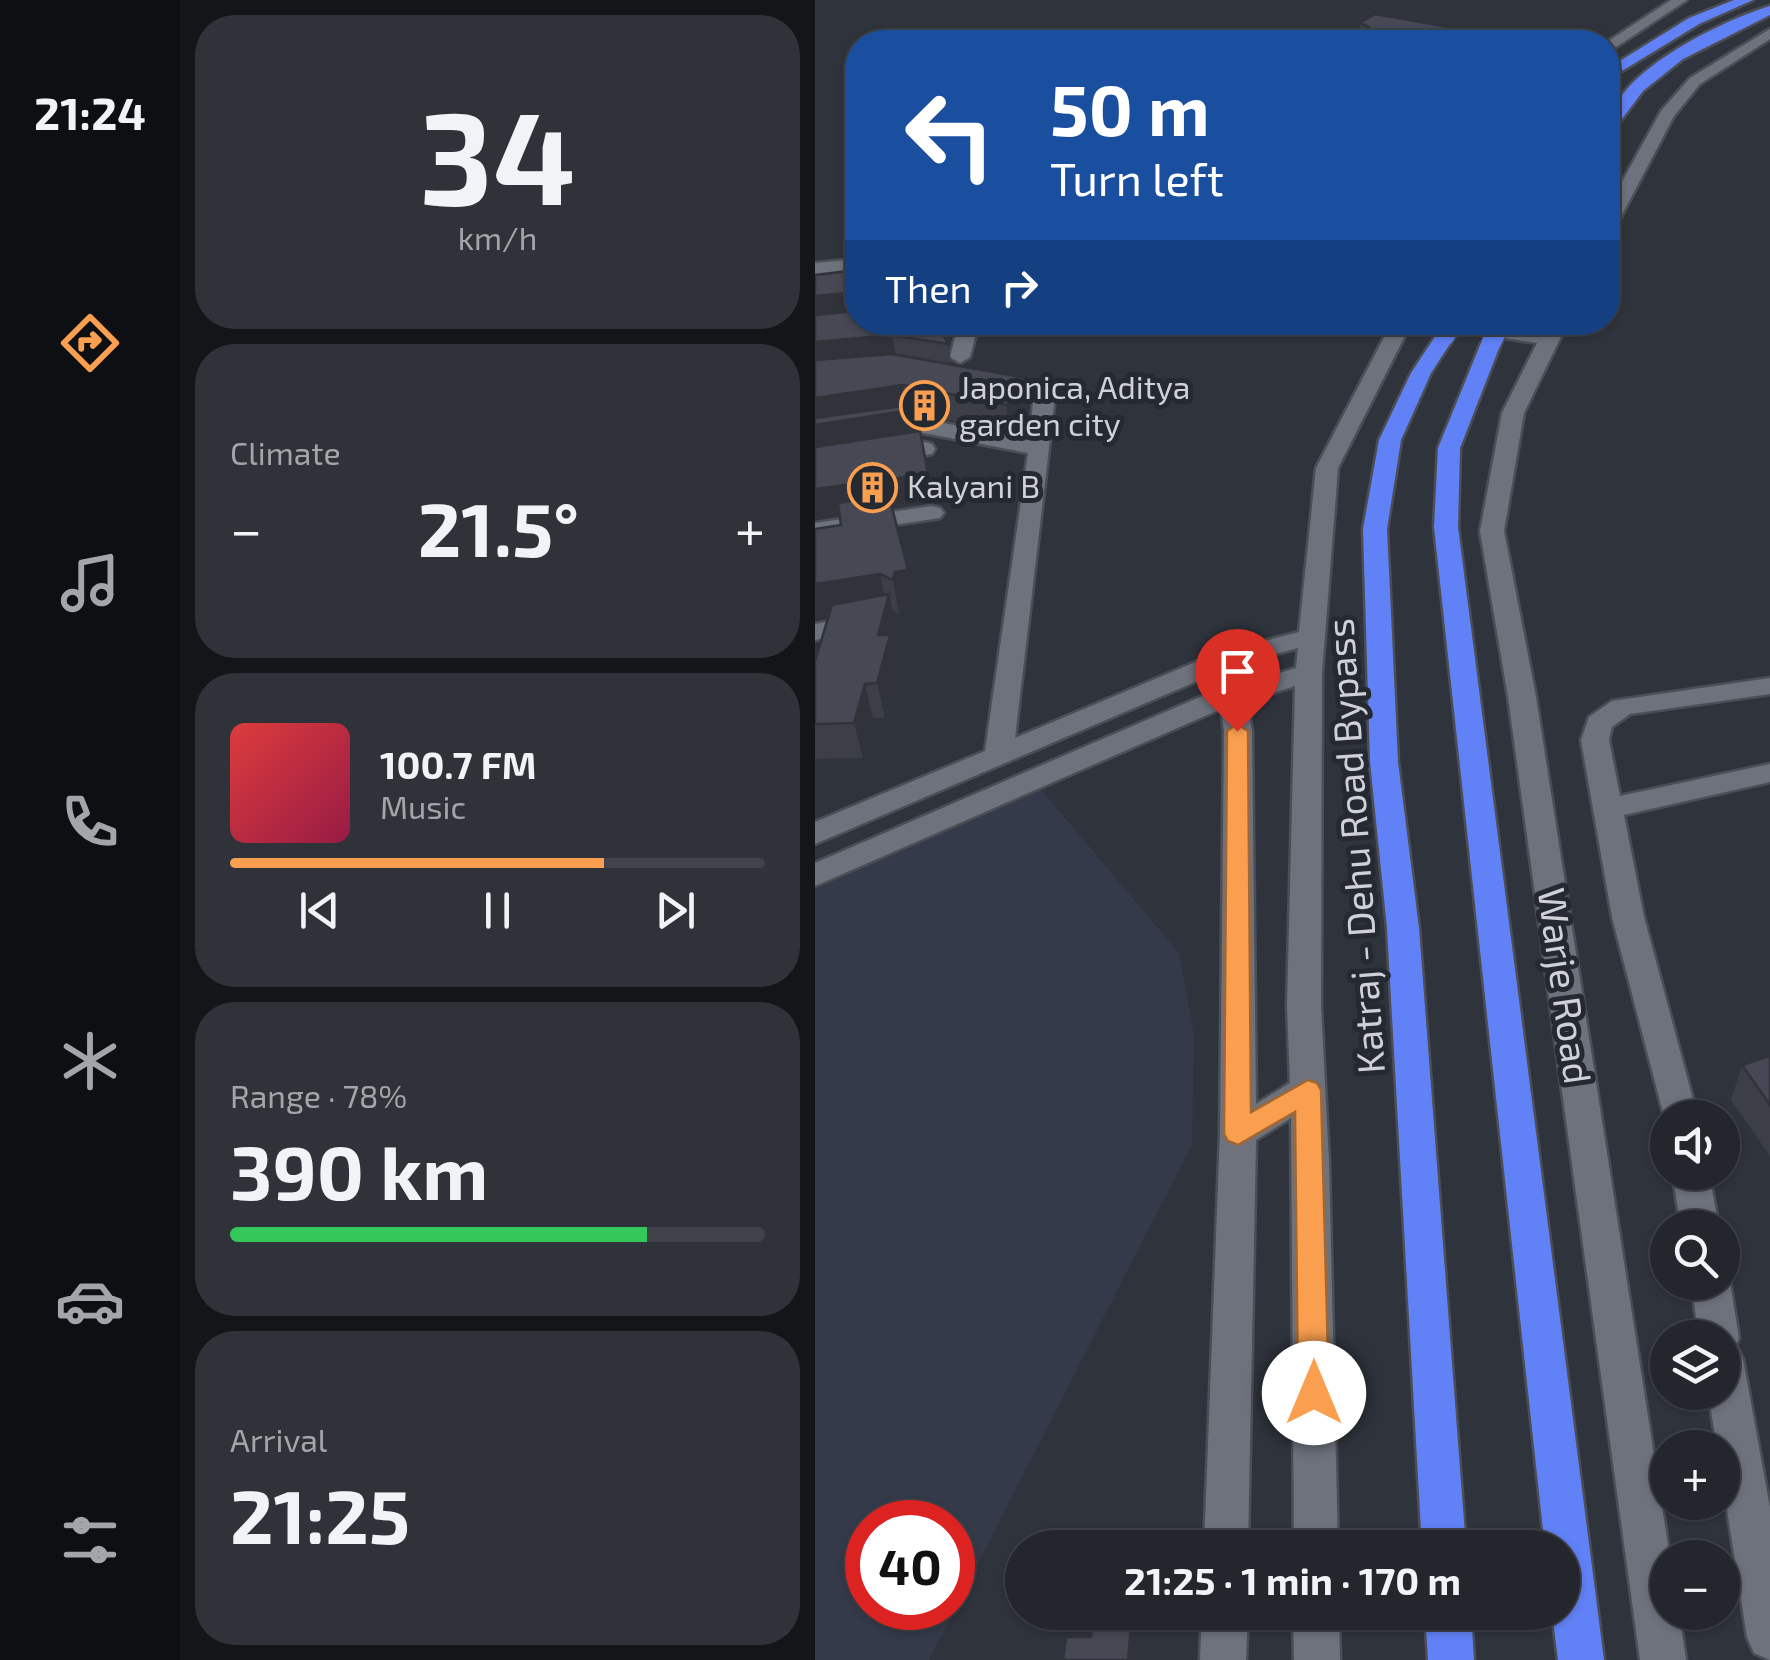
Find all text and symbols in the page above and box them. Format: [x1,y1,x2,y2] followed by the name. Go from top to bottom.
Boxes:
[1050,66,1210,150] text: 50 m
[885,70,1015,200] icon: left
[419,75,576,231] text: 34
[34,85,146,139] text: 21:24
[1050,151,1224,205] text: Turn left
[458,218,537,256] text: km/h
[992,260,1047,315] icon: right
[885,265,972,311] text: Then
[55,308,125,378] icon: directions
[959,367,1190,442] place label: Japonica, Aditya garden city
[898,380,950,432] building icon: Japonica, Aditya garden city
[230,433,341,471] text: Climate
[846,461,898,513] building icon: Kalyani B
[907,466,1040,504] place label: Kalyani B
[418,482,579,572] text: 21.5°
[230,495,262,561] text: −
[735,495,765,561] text: +
[55,548,125,618] icon: music
[1315,617,1393,1075] street label: Katraj - Dehu Road Bypass
[1195,629,1280,732] pin
[1210,644,1265,699] icon: arrive
[380,741,537,787] text: 100.7 FM
[55,787,125,857] icon: phone
[380,787,466,825] text: Music
[292,883,347,938] icon: previous
[470,883,525,938] icon: pause
[648,883,703,938] icon: next
[1529,885,1603,1087] street label: Warje Road
[55,1026,125,1096] icon: climate
[230,1076,407,1114] text: Range · 78%
[1650,1100,1740,1630] map controls
[1650,1100,1740,1190] button: sound
[230,1125,488,1215] text: 390 km
[1650,1210,1740,1300] button: search
[55,1266,125,1336] icon: car
[1650,1320,1740,1410] button: layers
[1262,1341,1366,1445] position arrow
[230,1420,327,1458] text: Arrival
[1650,1430,1740,1520] button: +
[230,1469,410,1559] text: 21:25
[845,1500,975,1630] speed limit sign: 40
[55,1505,125,1575] icon: filters
[1650,1540,1740,1630] button: −
[1124,1557,1461,1603] text: 21:25 · 1 min · 170 m

